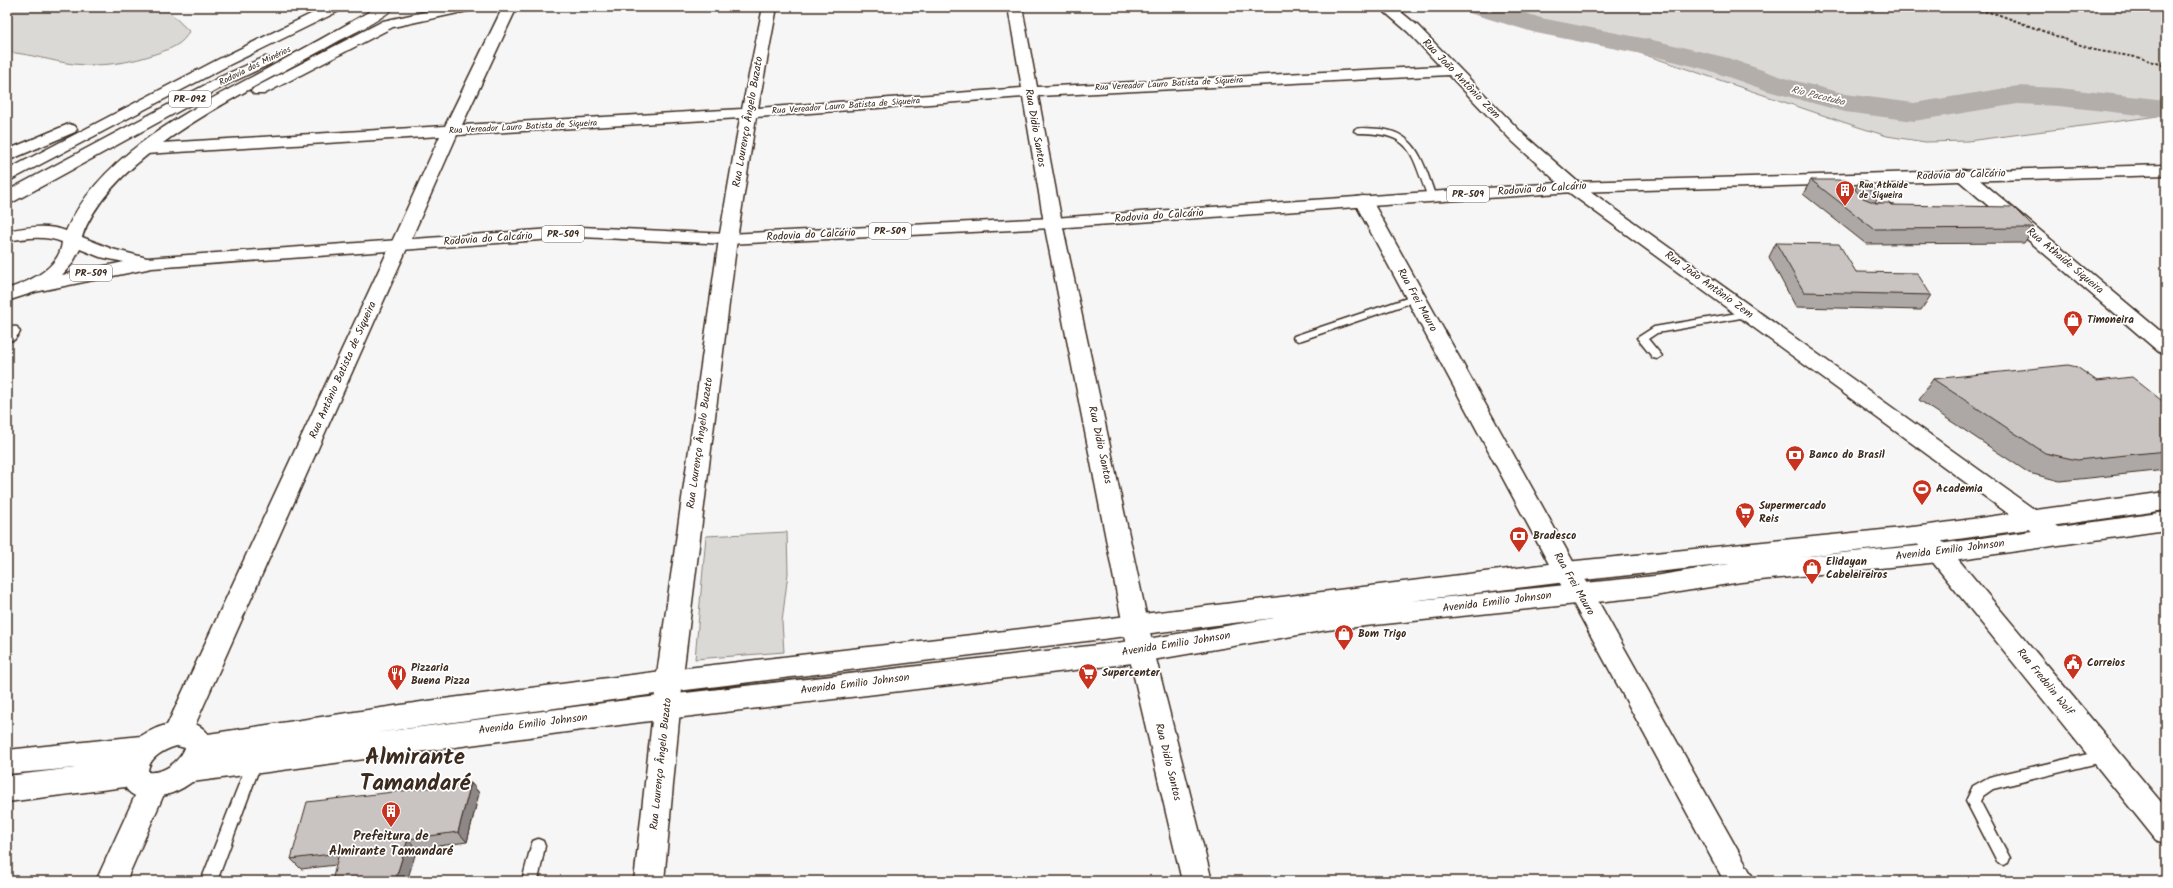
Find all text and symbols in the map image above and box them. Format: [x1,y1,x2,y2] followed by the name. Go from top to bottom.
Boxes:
[1418,35,1505,124] street label: Rua João Antônio Zem
[216,42,294,90] street label: Rodovia dos Minérios
[728,55,768,189] street label: Rua Lourenço Ângelo Buzato
[1094,73,1244,95] street label: Rua Vereador Lauro Batista de Siqueira
[1790,82,1848,111] water label: Rio Pacotuba
[1019,87,1051,169] street label: Rua Didio Santos
[169,91,211,107] road number: PR-092
[771,93,921,119] street label: Rua Vereador Lauro Batista de Siqueira
[448,116,598,138] street label: Rua Vereador Lauro Batista de Siqueira
[1916,164,2006,186] street label: Rodovia do Calcário
[1497,177,1587,201] street label: Rodovia do Calcário
[1859,178,1908,203] place label: Rua Athaide de Siqueira
[1834,179,1856,207] building icon: Rua Athaide de Siqueira
[1447,186,1489,202] road number: PR-509
[1114,204,1204,228] street label: Rodovia do Calcário
[869,223,911,239] road number: PR-509
[2022,223,2108,299] street label: Rua Athaide Siqueira
[766,224,856,246] street label: Rodovia do Calcário
[542,226,584,242] road number: PR-509
[443,227,533,251] street label: Rodovia do Calcário
[1661,247,1757,324] street label: Rua João Antônio Zem
[70,265,112,281] road number: PR-509
[1392,265,1442,335] street label: Rua Frei Mauro
[305,298,381,442] street label: Rua Antônio Batista de Siqueira
[2062,309,2084,337] shop icon: Timoneira
[2087,311,2134,329] place label: Timoneira
[682,376,718,510] street label: Rua Lourenço Ângelo Buzato
[1083,404,1117,486] street label: Rua Didio Santos
[1784,444,1806,472] bank icon: Banco do Brasil
[1809,446,1885,464] place label: Banco do Brasil
[1911,478,1933,506] sports icon: Academia
[1936,480,1983,498] place label: Academia
[1759,497,1826,528] place label: Supermercado Reis
[1734,501,1756,529] supermarket icon: Supermercado Reis
[1508,525,1530,553] bank icon: Bradesco
[1533,527,1576,545] place label: Bradesco
[1894,534,2006,566] street label: Avenida Emilio Johnson
[1549,549,1599,619] street label: Rua Frei Mauro
[1826,553,1888,584] place label: Elidayan Cabeleireiros
[1801,557,1823,585] shop icon: Elidayan Cabeleireiros
[1441,586,1553,618] street label: Avenida Emilio Johnson
[1333,623,1355,651] shop icon: Bom Trigo
[1358,625,1406,643] place label: Bom Trigo
[1120,627,1232,661] street label: Avenida Emilio Johnson
[2012,644,2079,721] street label: Rua Fredolin Wolf
[2062,652,2084,680] public building icon: Correios
[2087,654,2126,672] place label: Correios
[411,659,470,690] place label: Pizzaria Buena Pizza
[1077,662,1099,690] supermarket icon: Supercenter
[386,663,408,691] restaurant icon: Pizzaria Buena Pizza
[1102,664,1161,682] place label: Supercenter
[799,668,911,700] street label: Avenida Emilio Johnson
[645,697,677,831] street label: Rua Lourenço Ângelo Buzato
[477,708,589,740] street label: Avenida Emilio Johnson
[1150,721,1186,803] street label: Rua Didio Santos
[360,740,472,802] district label: Almirante Tamandaré
[380,800,402,828] building icon: Prefeitura de Almirante Tamandaré
[329,826,454,862] place label: Prefeitura de Almirante Tamandaré

